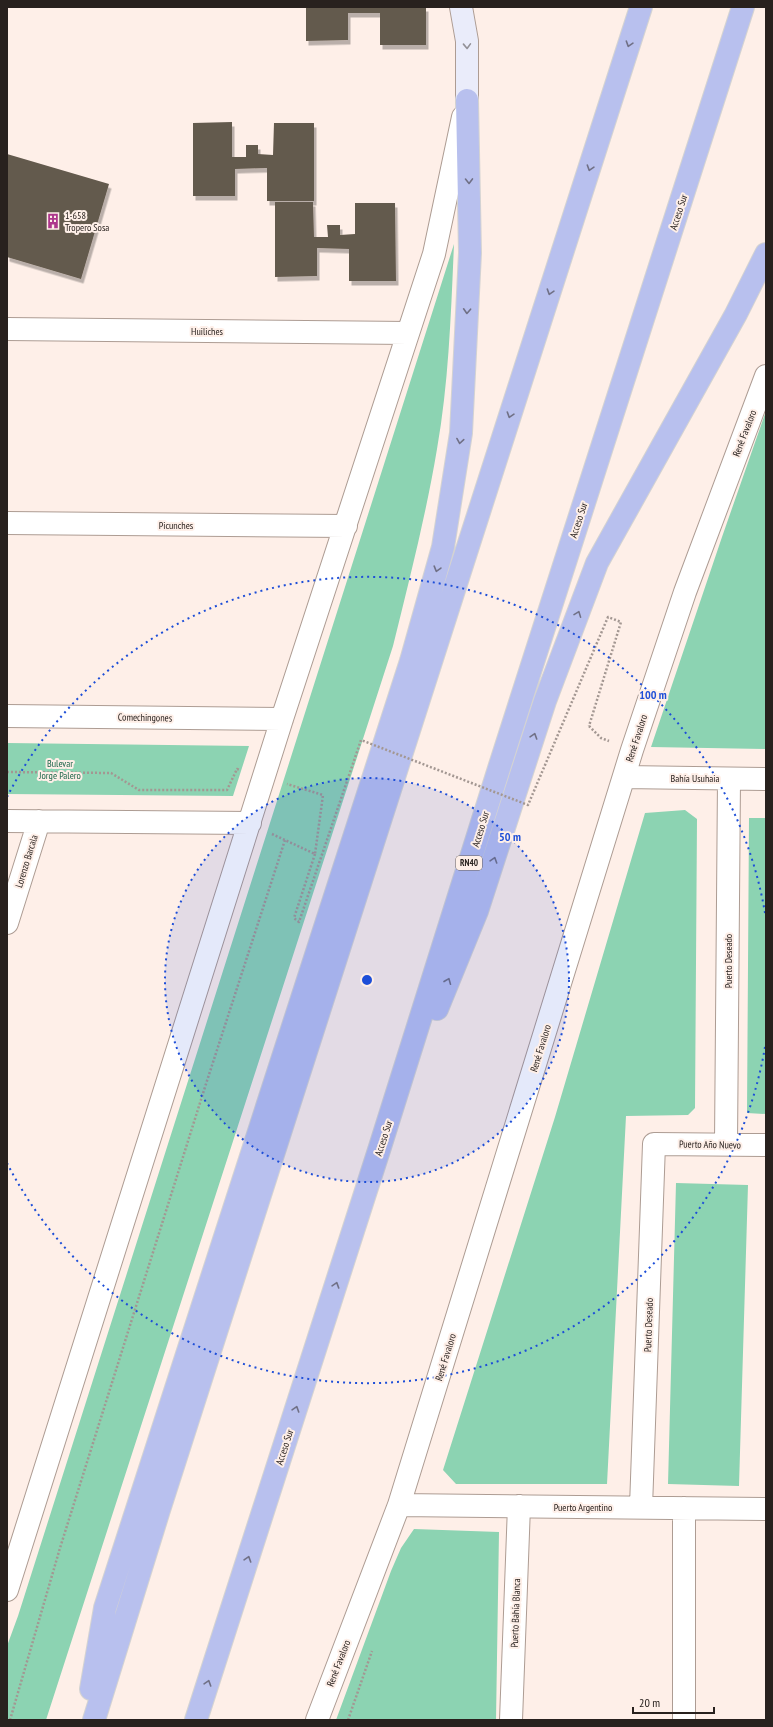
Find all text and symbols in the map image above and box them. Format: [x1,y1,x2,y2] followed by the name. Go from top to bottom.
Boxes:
[626,40,634,47] one-way arrow
[462,43,471,49] one-way arrow
[586,164,594,171] one-way arrow
[464,178,473,184] one-way arrow
[667,192,690,232] street label: Acceso Sur
[65,209,109,234] place label: 1-658 Tropero Sosa
[44,212,62,230] building icon: 1-658 Tropero Sosa
[546,288,555,295] one-way arrow
[463,308,472,314] one-way arrow
[191,325,224,338] street label: Huiliches
[730,408,759,458] street label: René Favaloro
[506,412,515,419] one-way arrow
[456,438,465,444] one-way arrow
[567,500,590,540] street label: Acceso Sur
[159,519,194,532] street label: Picunches
[433,565,442,572] one-way arrow
[574,610,582,617] one-way arrow
[639,687,667,702] text: 100 m
[118,711,173,724] street label: Comechingones
[623,713,650,763] street label: René Favaloro
[529,733,538,740] one-way arrow
[38,757,81,782] park label: Bulevar Jorge Palero
[671,772,719,785] street label: Bahía Usuhaia
[469,809,492,849] street label: Acceso Sur
[499,829,521,844] text: 50 m
[12,833,41,889] street label: Lorenzo Barcala
[456,856,482,870] road number: RN40
[489,856,498,863] one-way arrow
[722,934,735,988] street label: Puerto Deseado
[360,973,374,987] centre of rings
[444,978,452,985] one-way arrow
[527,1023,554,1073] street label: René Favaloro
[372,1118,395,1158] street label: Acceso Sur
[679,1137,741,1152] street label: Puerto Año Nuevo
[331,1282,340,1289] one-way arrow
[641,1298,656,1352] street label: Puerto Deseado
[432,1332,459,1382] street label: René Favaloro
[291,1406,300,1413] one-way arrow
[273,1427,296,1467] street label: Acceso Sur
[554,1501,612,1514] street label: Puerto Argentino
[243,1556,252,1563] one-way arrow
[508,1578,523,1648] street label: Puerto Bahía Blanca
[324,1638,353,1688] street label: René Favaloro
[203,1680,212,1687] one-way arrow
[633,1689,714,1715] scale bar
[639,1695,660,1710] text: 20 m

